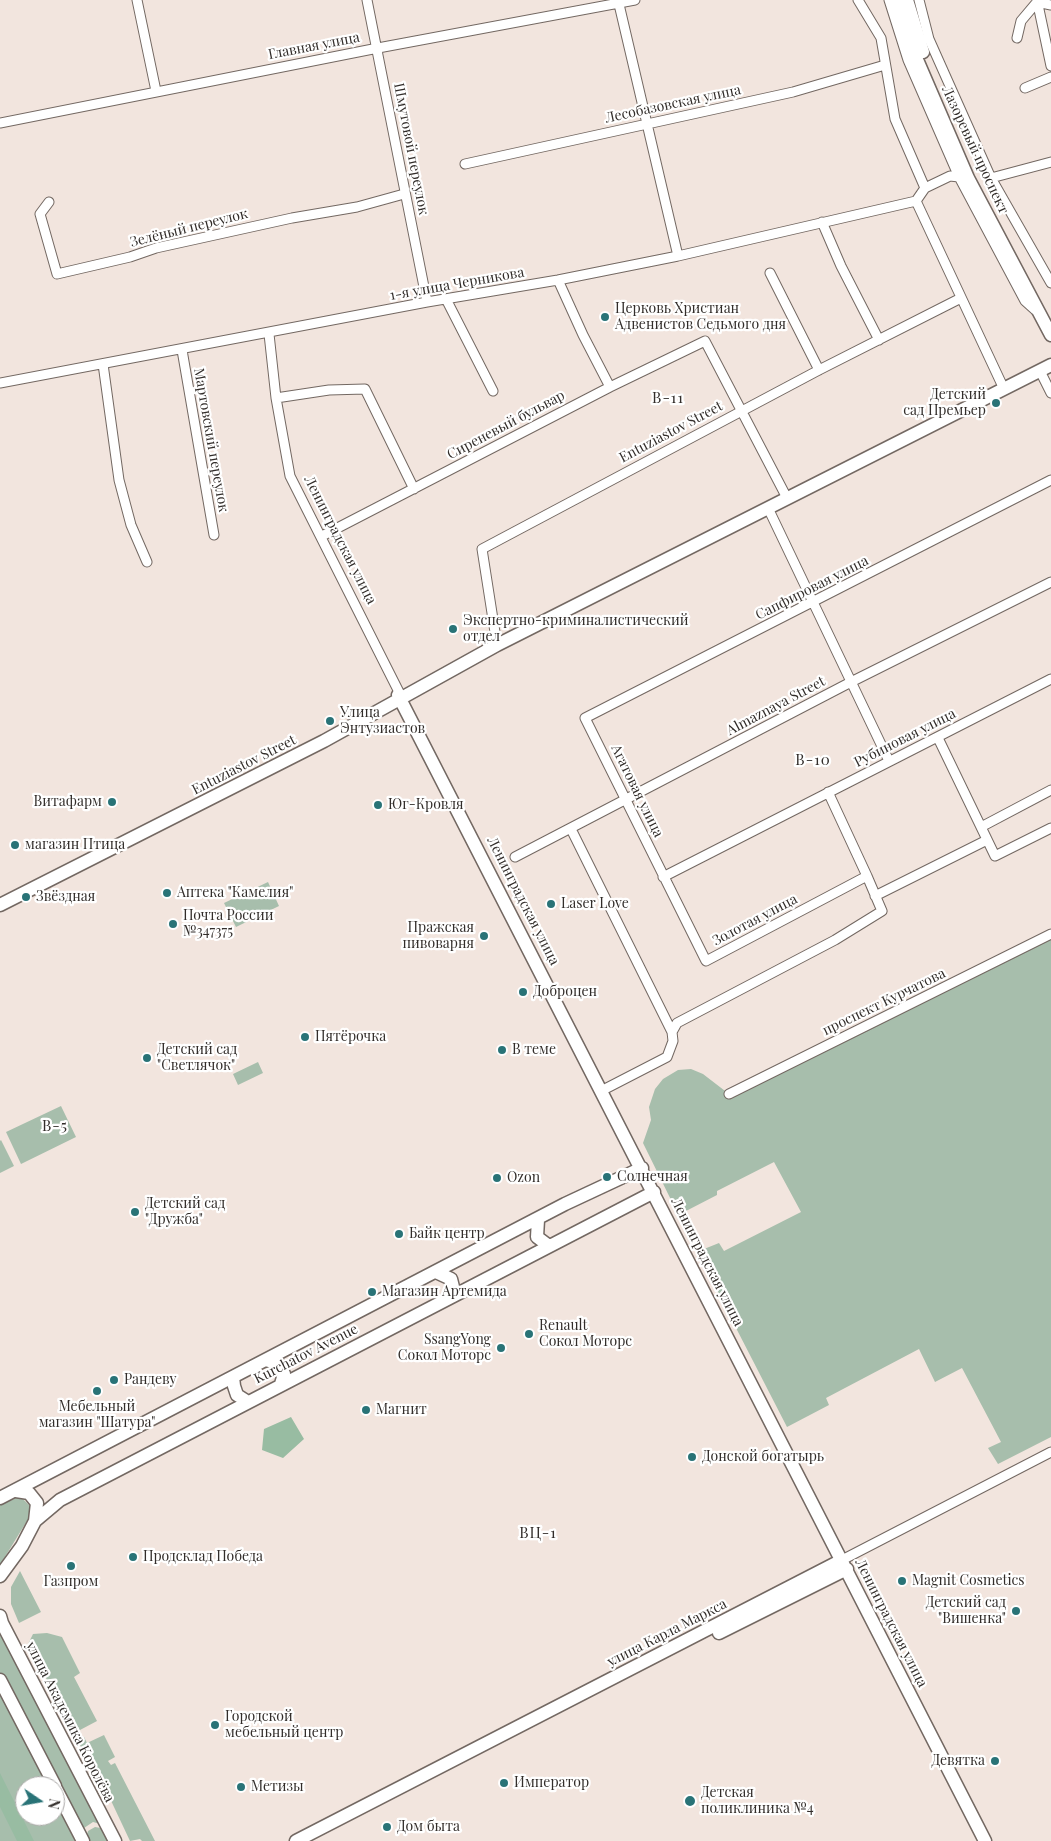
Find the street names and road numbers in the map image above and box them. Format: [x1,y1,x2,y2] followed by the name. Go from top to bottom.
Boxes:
[267,29,361,63] street label: Главная улица
[604,81,742,127] street label: Лесобазовская улица
[390,82,432,216] street label: Шмутовой переулок
[938,83,1012,217] street label: Лазоревый проспект
[128,205,250,251] street label: Зелёный переулок
[389,264,525,304] street label: 1-я улица Черникова
[190,367,232,513] street label: Мартовский переулок
[444,387,568,463] street label: Сиреневый бульвар
[617,398,725,466] street label: Entuziastov Street
[300,473,380,607] street label: Ленинградская улица
[753,552,871,624] street label: Сапфировая улица
[724,673,828,739] street label: Almaznaya Street
[852,705,958,771] street label: Рубиновая улица
[189,732,299,798] street label: Entuziastov Street
[607,742,667,840] street label: Агатовая улица
[483,834,563,968] street label: Ленинградская улица
[710,891,800,949] street label: Золотая улица
[820,965,948,1039] street label: проспект Курчатова
[667,1195,747,1329] street label: Ленинградская улица
[251,1321,361,1387] street label: Kurchatov Avenue
[851,1556,931,1690] street label: Ленинградская улица
[604,1596,730,1670] street label: улица Карла Маркса
[22,1639,118,1805] street label: улица Академика Королёва

